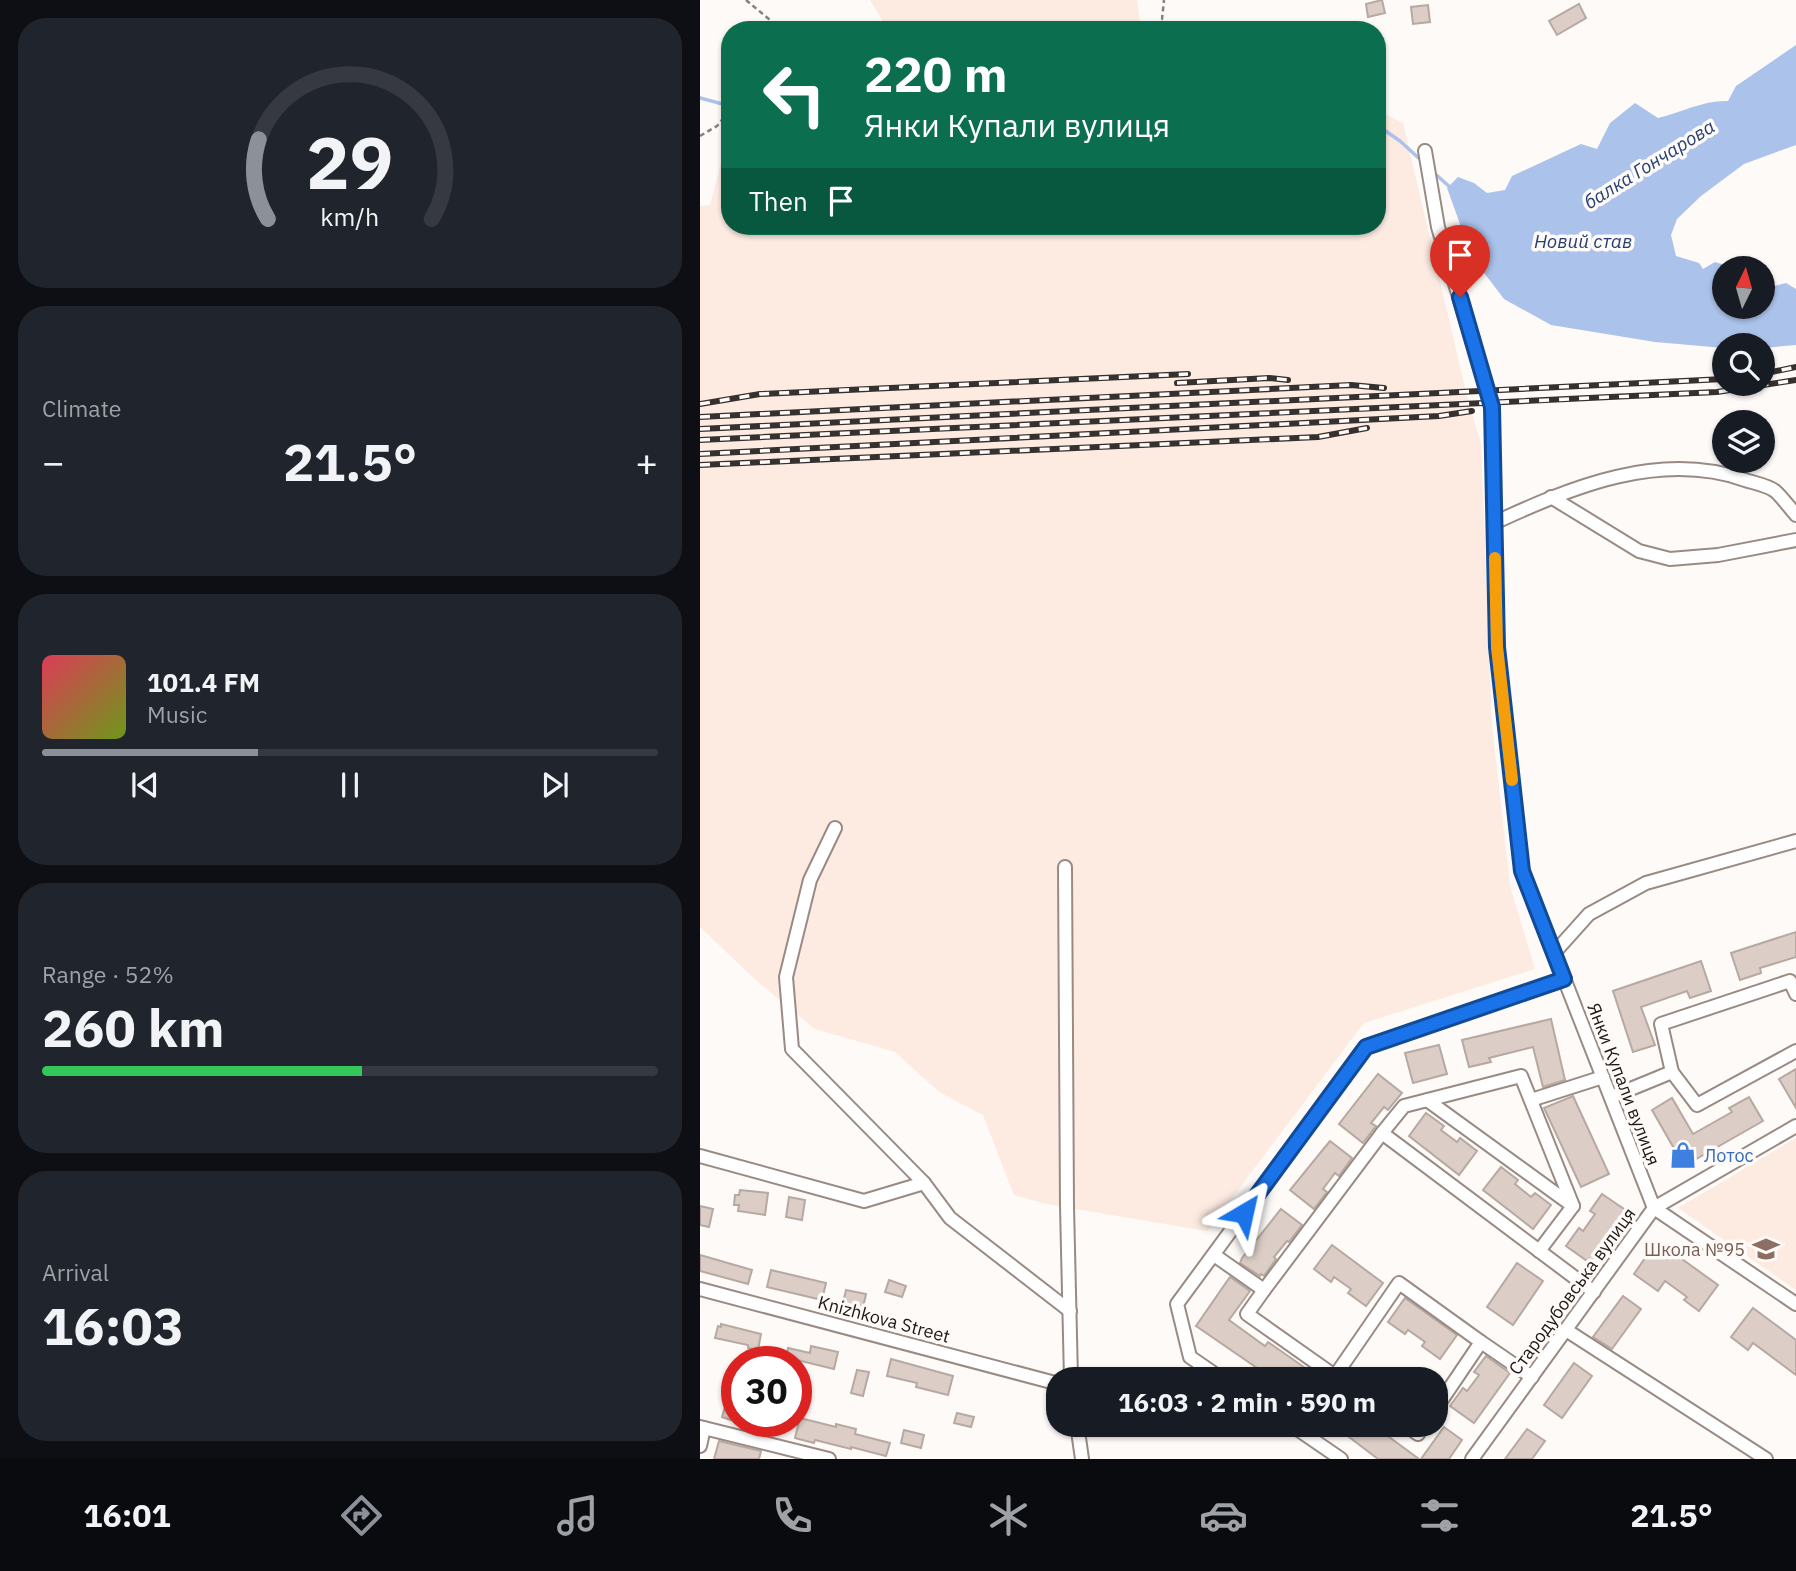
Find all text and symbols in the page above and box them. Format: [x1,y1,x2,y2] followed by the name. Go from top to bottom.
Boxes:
[864,42,1008,105] text: 220 m
[749,49,840,140] icon: left
[864,104,1170,146] text: Янки Купали вулиця
[306,114,394,209] text: 29
[1579,114,1719,214] water label: балка Гончарова
[822,182,860,220] icon: arrive
[749,184,808,218] text: Then
[321,200,379,233] text: km/h
[1430,225,1490,297] pin
[1534,229,1632,253] water label: Новий став
[1441,236,1479,274] icon: arrive
[1712,256,1774,318] north arrow
[1712,256,1775,473] map controls
[1712,333,1775,396] button: search
[42,393,121,423] text: Climate
[1712,410,1775,473] button: layers
[283,428,417,495] text: 21.5°
[42,437,65,486] text: −
[635,437,658,486] text: +
[147,665,260,699] text: 101.4 FM
[147,699,207,729] text: Music
[126,766,164,804] icon: previous
[331,766,369,804] icon: pause
[536,766,574,804] icon: next
[42,959,174,989] text: Range · 52%
[42,994,224,1061] text: 260 km
[1582,1000,1666,1168] street label: Янки Купали вулиця
[1668,1140,1698,1170] shop icon: Лотос
[1704,1144,1754,1167] place label: Лотос
[1207,1176,1281,1250] position arrow
[1504,1203,1640,1379] street label: Стародубовська вулиця
[1751,1234,1781,1264] school or university icon: Школа №95
[1644,1238,1745,1261] place label: Школа №95
[42,1257,109,1287] text: Arrival
[816,1290,952,1348] street label: Knizhkova Street
[42,1292,184,1359] text: 16:03
[721,1346,812,1437] speed limit sign: 30
[1118,1385,1376,1419] text: 16:03 · 2 min · 590 m
[337,1491,386,1540] icon: directions
[553,1491,602,1540] icon: music
[768,1491,817,1540] icon: phone
[984,1491,1033,1540] icon: climate
[1199,1491,1248,1540] icon: car
[1415,1491,1464,1540] icon: filters
[83,1494,171,1536] text: 16:01
[1630,1494,1713,1536] text: 21.5°

